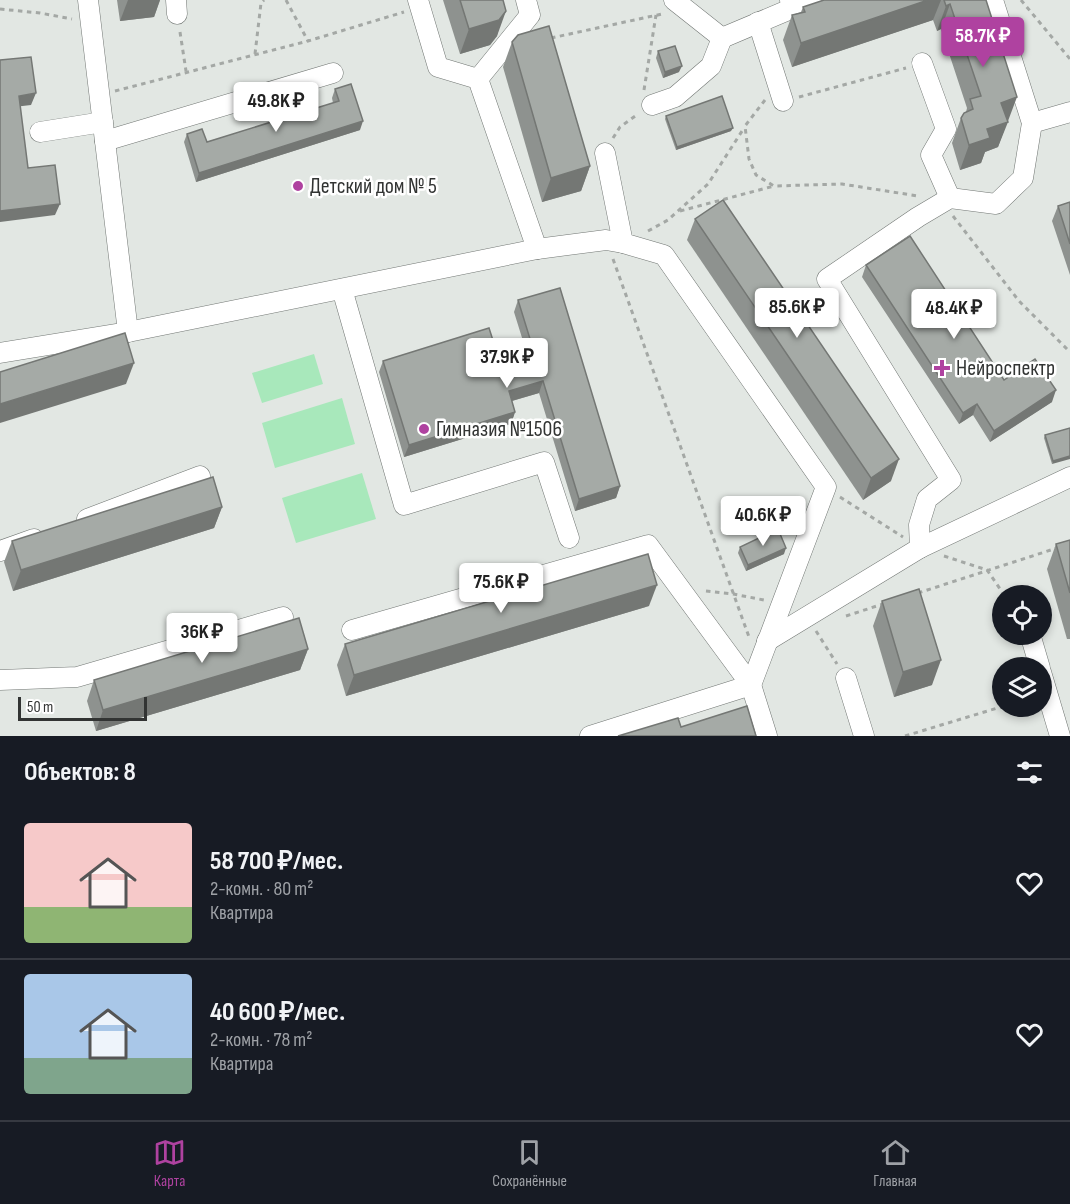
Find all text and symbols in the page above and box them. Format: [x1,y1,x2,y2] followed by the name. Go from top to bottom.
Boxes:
[928,17,1038,68] pin: 58.7K ₽
[955,24,1011,48] text: 58.7K ₽
[221,82,331,133] pin: 49.8K ₽
[247,89,305,113] text: 49.8K ₽
[310,173,437,200] place label: Детский дом № 5
[291,179,305,193] marker: Детский дом № 5
[742,288,852,339] pin: 85.6K ₽
[899,289,1009,340] pin: 48.4K ₽
[769,295,825,319] text: 85.6K ₽
[925,296,983,320] text: 48.4K ₽
[452,338,562,389] pin: 37.9K ₽
[480,345,534,369] text: 37.9K ₽
[956,355,1055,382] place label: Нейроcпектр
[933,359,951,377] marker: Нейроcпектр
[436,416,562,443] place label: Гимназия №1506
[417,422,431,436] marker: Гимназия №1506
[708,496,818,547] pin: 40.6K ₽
[735,503,791,527] text: 40.6K ₽
[446,563,556,614] pin: 75.6K ₽
[473,570,529,594] text: 75.6K ₽
[992,585,1052,717] map controls
[992,585,1052,645] button: locate
[160,613,244,664] pin: 36K ₽
[181,620,224,644] text: 36K ₽
[992,657,1052,717] button: layers
[18,694,147,722] scale bar
[27,698,53,717] text: 50 m
[1013,756,1046,789] icon: filters
[24,757,136,788] text: Объектов: 8
[210,846,343,877] text: 58 700 ₽/мес.
[72,847,144,919] icon: home
[1013,867,1046,900] icon: heart
[210,877,313,901] text: 2-комн. · 80 m²
[210,901,274,925] text: Квартира
[210,997,345,1028] text: 40 600 ₽/мес.
[72,998,144,1070] icon: home
[1013,1018,1046,1051] icon: heart
[210,1028,312,1052] text: 2-комн. · 78 m²
[210,1052,274,1076] text: Квартира
[153,1136,186,1191] tab: Карта
[492,1136,567,1191] tab: Сохранённые
[873,1136,917,1191] tab: Главная

